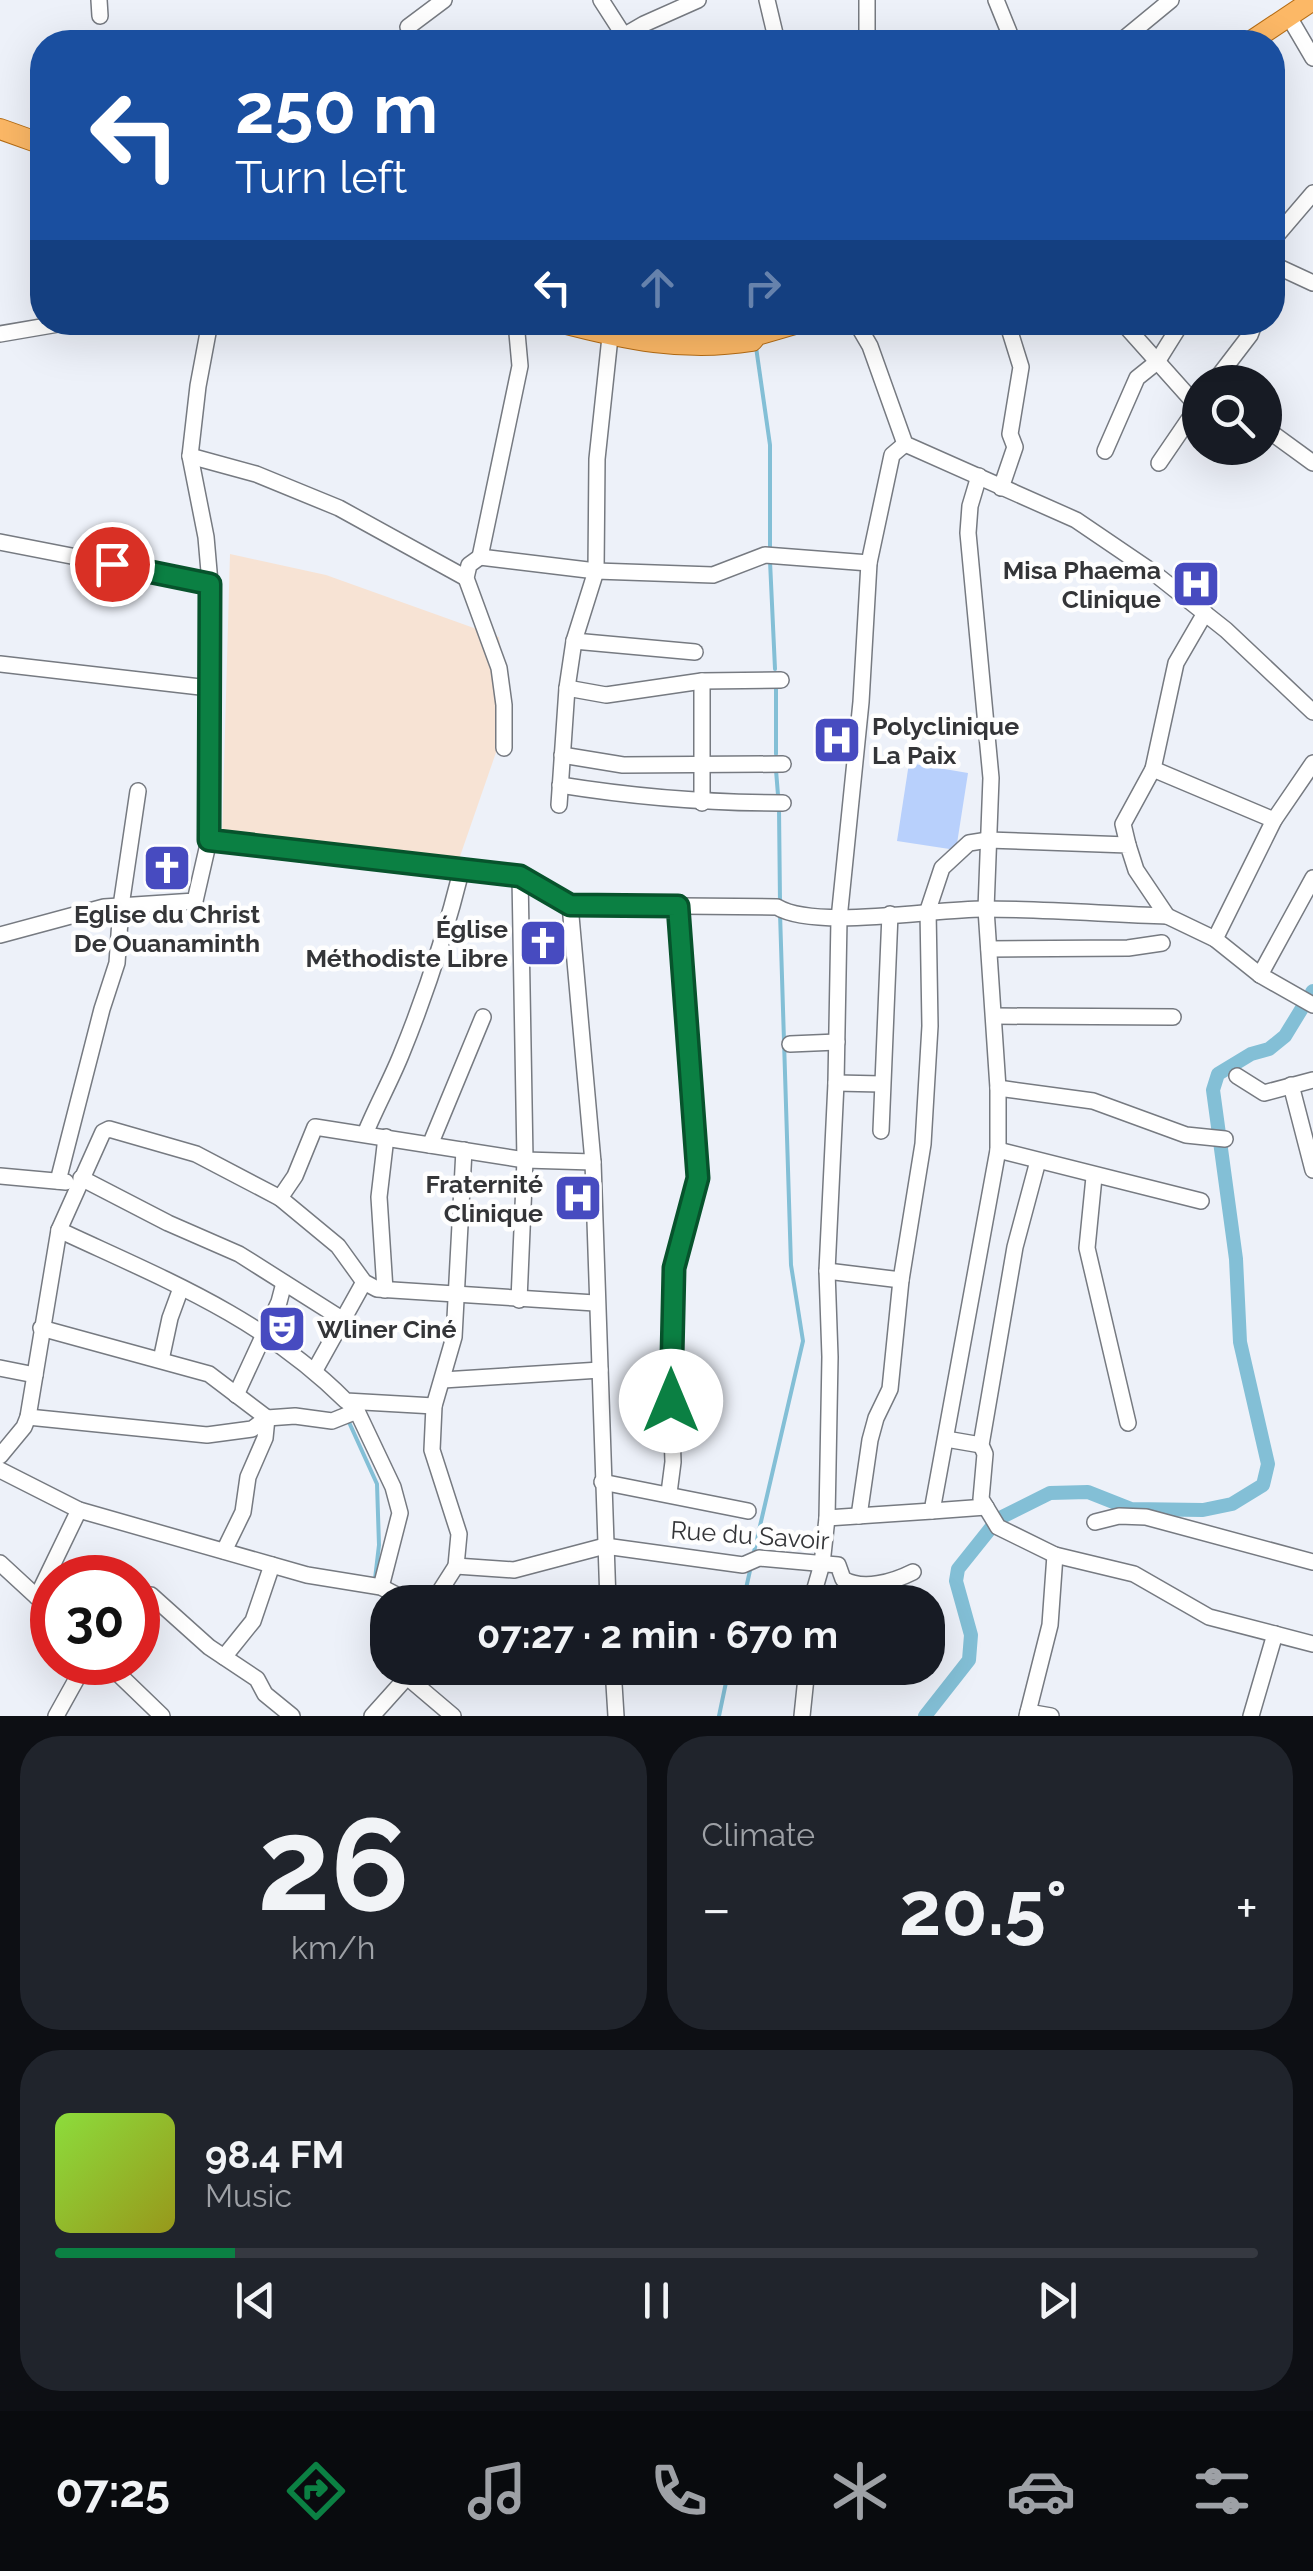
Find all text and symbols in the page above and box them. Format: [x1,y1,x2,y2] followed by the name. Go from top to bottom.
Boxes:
[235,67,438,149] text: 250 m
[70,70,200,200] icon: left
[235,151,407,204] text: Turn left
[525,260,580,315] icon: left
[630,260,685,315] icon: ahead
[735,260,790,315] icon: right
[1182,365,1282,465] map controls
[1182,365,1282,465] button: search
[70,522,155,607] pin
[85,537,140,592] icon: arrive
[1003,555,1161,614] place label: Misa Phaema Clinique
[1170,558,1222,610] hospital icon: Misa Phaema Clinique
[872,711,1019,770] place label: Polyclinique La Paix
[811,714,863,766] hospital icon: Polyclinique La Paix
[141,842,193,894] church icon: Eglise du Christ De Ouanaminth
[74,899,260,958] place label: Eglise du Christ De Ouanaminth
[305,914,508,973] place label: Église Méthodiste Libre
[517,917,569,969] church icon: Église Méthodiste Libre
[425,1169,543,1228] place label: Fraternité Clinique
[552,1172,604,1224] hospital icon: Fraternité Clinique
[256,1303,308,1355] theatre icon: Wliner Ciné
[317,1314,456,1344] place label: Wliner Ciné
[619,1349,723,1453] position arrow
[670,1514,831,1556] street label: Rue du Savoir
[30,1555,160,1685] speed limit sign: 30
[477,1612,838,1657] text: 07:27 · 2 min · 670 m
[257,1788,409,1940] text: 26
[702,1816,815,1853] text: Climate
[899,1864,1067,1953] text: 20.5°
[702,1876,731,1941] text: −
[1235,1876,1258,1941] text: +
[291,1929,375,1966] text: km/h
[205,2132,344,2177] text: 98.4 FM
[205,2177,292,2214] text: Music
[228,2273,283,2328] icon: previous
[629,2273,684,2328] icon: pause
[1030,2273,1085,2328] icon: next
[281,2456,351,2526] icon: directions
[462,2456,532,2526] icon: music
[644,2456,714,2526] icon: phone
[825,2456,895,2526] icon: climate
[1006,2456,1076,2526] icon: car
[1187,2456,1257,2526] icon: filters
[56,2465,170,2518] text: 07:25

